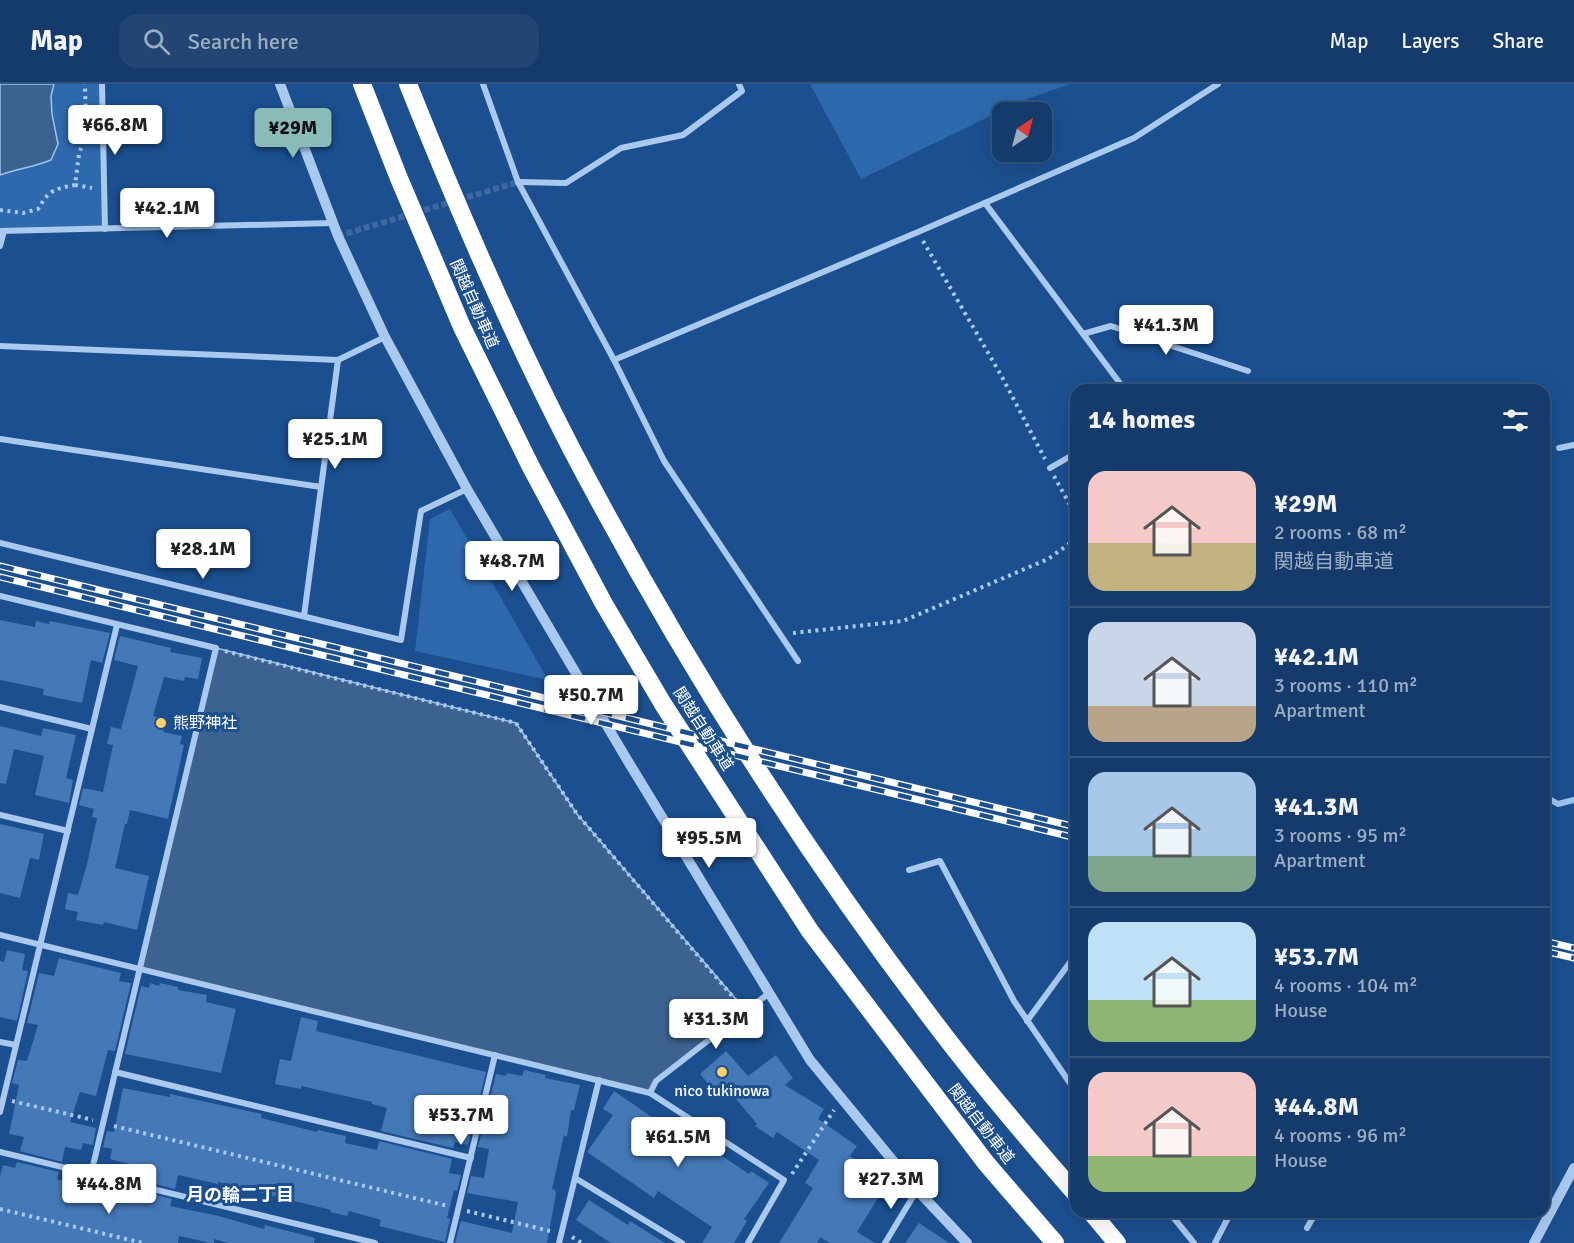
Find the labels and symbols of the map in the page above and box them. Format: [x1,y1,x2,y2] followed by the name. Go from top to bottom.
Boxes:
[992,102,1052,162] north arrow
[66,105,164,156] pin: ¥66.8M
[257,108,329,159] pin: ¥29M
[118,188,216,239] pin: ¥42.1M
[445,256,503,352] street label: 関越自動車道
[1117,305,1215,356] pin: ¥41.3M
[286,419,384,470] pin: ¥25.1M
[154,529,252,580] pin: ¥28.1M
[463,541,561,592] pin: ¥48.7M
[542,675,640,726] pin: ¥50.7M
[668,683,738,775] street label: 関越自動車道
[173,713,237,733] place label: 熊野神社
[154,716,168,730] marker: 熊野神社
[660,818,758,869] pin: ¥95.5M
[667,999,765,1050] pin: ¥31.3M
[715,1065,729,1079] marker: nico tukinowa
[944,1080,1018,1168] street label: 関越自動車道
[674,1081,770,1101] place label: nico tukinowa
[412,1095,510,1146] pin: ¥53.7M
[629,1117,727,1168] pin: ¥61.5M
[842,1159,940,1210] pin: ¥27.3M
[60,1164,158,1215] pin: ¥44.8M
[186,1184,294,1206] district label: 月の輪二丁目

